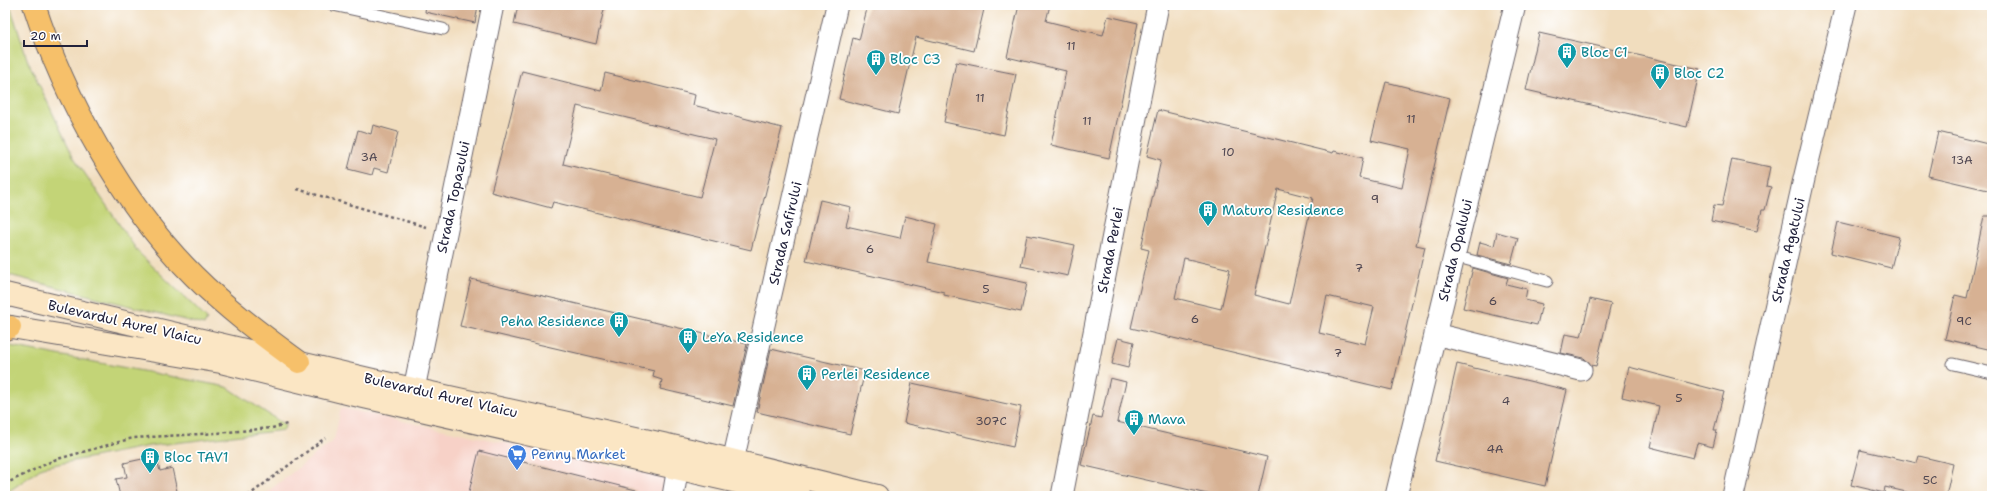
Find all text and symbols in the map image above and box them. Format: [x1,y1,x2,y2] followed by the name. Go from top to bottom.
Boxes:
[24,22,87,48] scale bar
[30,28,61,44] text: 20 m
[1066,38,1076,54] house number: 11
[1556,41,1578,69] building icon: Bloc C1
[1581,43,1628,61] place label: Bloc C1
[865,48,887,76] building icon: Bloc C3
[890,50,941,68] place label: Bloc C3
[1649,62,1671,90] building icon: Bloc C2
[1674,64,1725,82] place label: Bloc C2
[975,90,985,106] house number: 11
[1406,111,1416,127] house number: 11
[1082,113,1092,129] house number: 11
[432,139,474,255] street label: Strada Topazului
[1221,144,1235,160] house number: 10
[361,149,378,165] house number: 3A
[1951,152,1973,168] house number: 13A
[764,179,806,287] street label: Strada Safirului
[1371,191,1379,207] house number: 9
[1767,196,1809,304] street label: Strada Agatului
[1434,197,1476,303] street label: Strada Opalului
[1197,199,1219,227] building icon: Maturo Residence
[1222,201,1344,219] place label: Maturo Residence
[1093,205,1127,295] street label: Strada Perlei
[866,241,874,257] house number: 6
[1355,260,1363,276] house number: 7
[982,281,990,297] house number: 5
[1489,293,1497,309] house number: 6
[46,296,204,348] street label: Bulevardul Aurel Vlaicu
[608,310,630,338] building icon: Peha Residence
[1191,311,1199,327] house number: 6
[500,312,605,330] place label: Peha Residence
[1956,313,1972,329] house number: 9C
[677,326,699,354] building icon: LeYa Residence
[702,328,804,346] place label: LeYa Residence
[1334,345,1342,361] house number: 7
[796,363,818,391] building icon: Perlei Residence
[821,365,930,383] place label: Perlei Residence
[362,369,520,421] street label: Bulevardul Aurel Vlaicu
[1675,390,1683,406] house number: 5
[1502,393,1510,409] house number: 4
[1123,408,1145,436] building icon: Mava
[1148,410,1186,428] place label: Mava
[975,413,1007,429] house number: 307C
[1486,441,1504,457] house number: 4A
[506,443,528,471] supermarket icon: Penny Market
[531,445,626,463] place label: Penny Market
[139,446,161,474] building icon: Bloc TAV1
[164,448,229,466] place label: Bloc TAV1
[1923,472,1937,488] house number: 5C

